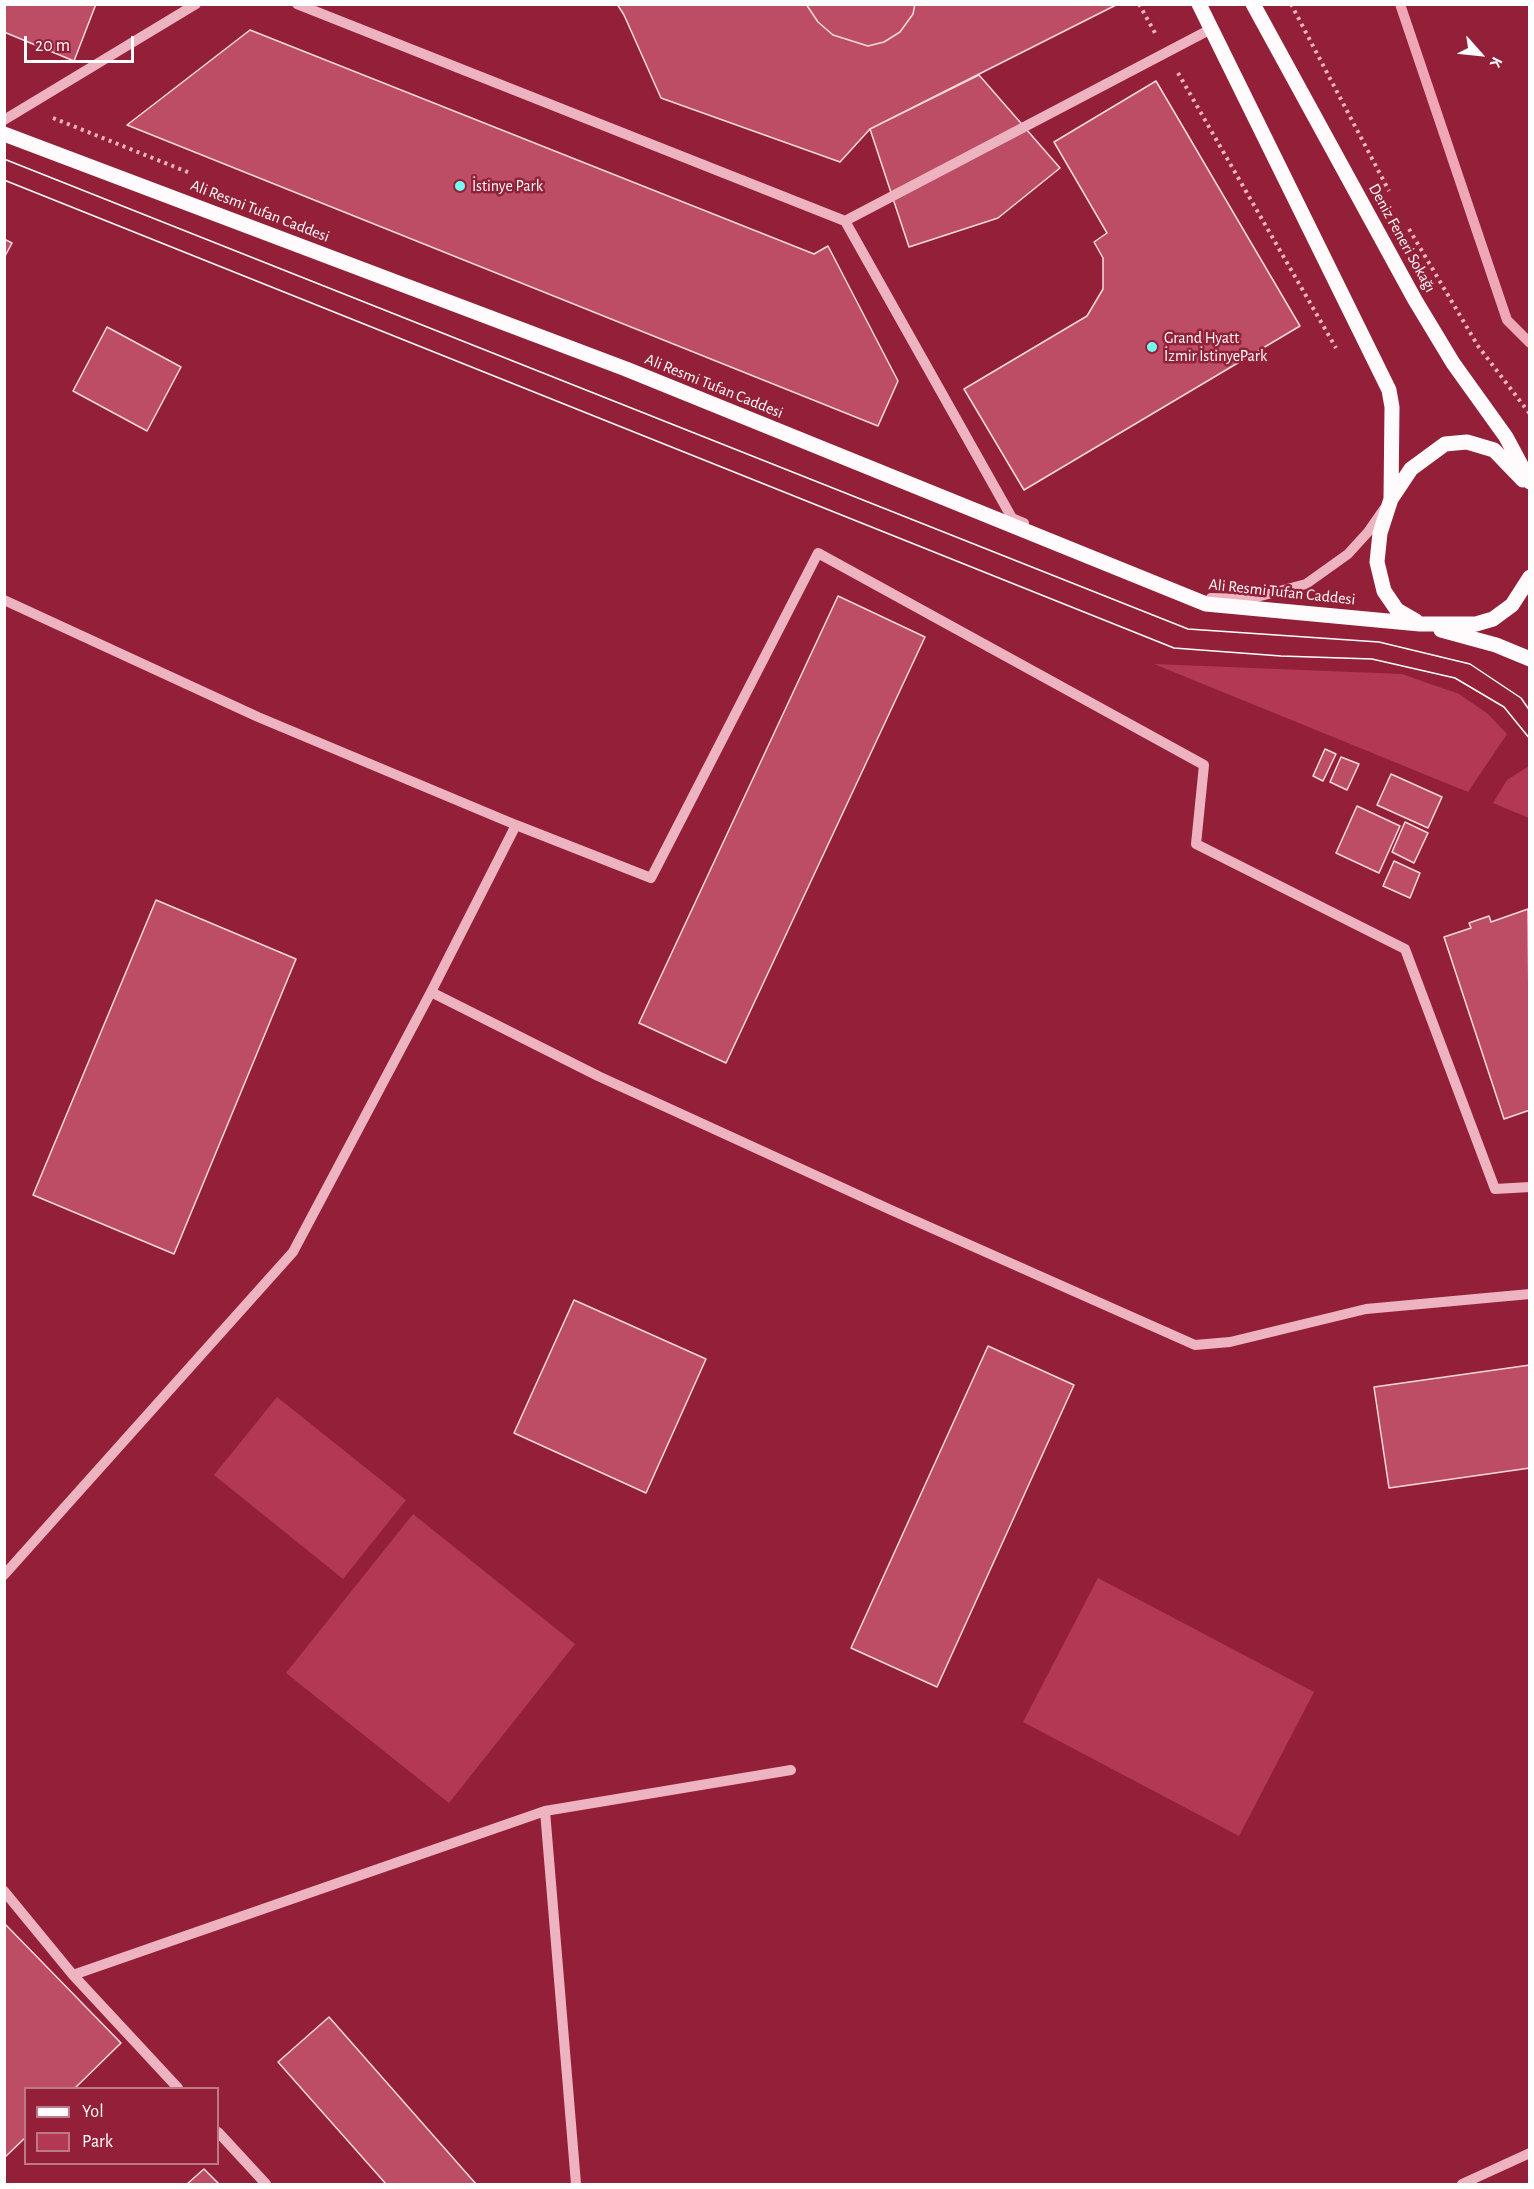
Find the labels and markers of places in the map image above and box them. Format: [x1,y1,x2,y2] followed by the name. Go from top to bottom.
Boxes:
[472,176,543,196] place label: İstinye Park
[453,179,467,193] marker: İstinye Park
[1164,328,1267,366] place label: Grand Hyatt İzmir İstinyePark
[1145,340,1159,354] marker: Grand Hyatt İzmir İstinyePark

